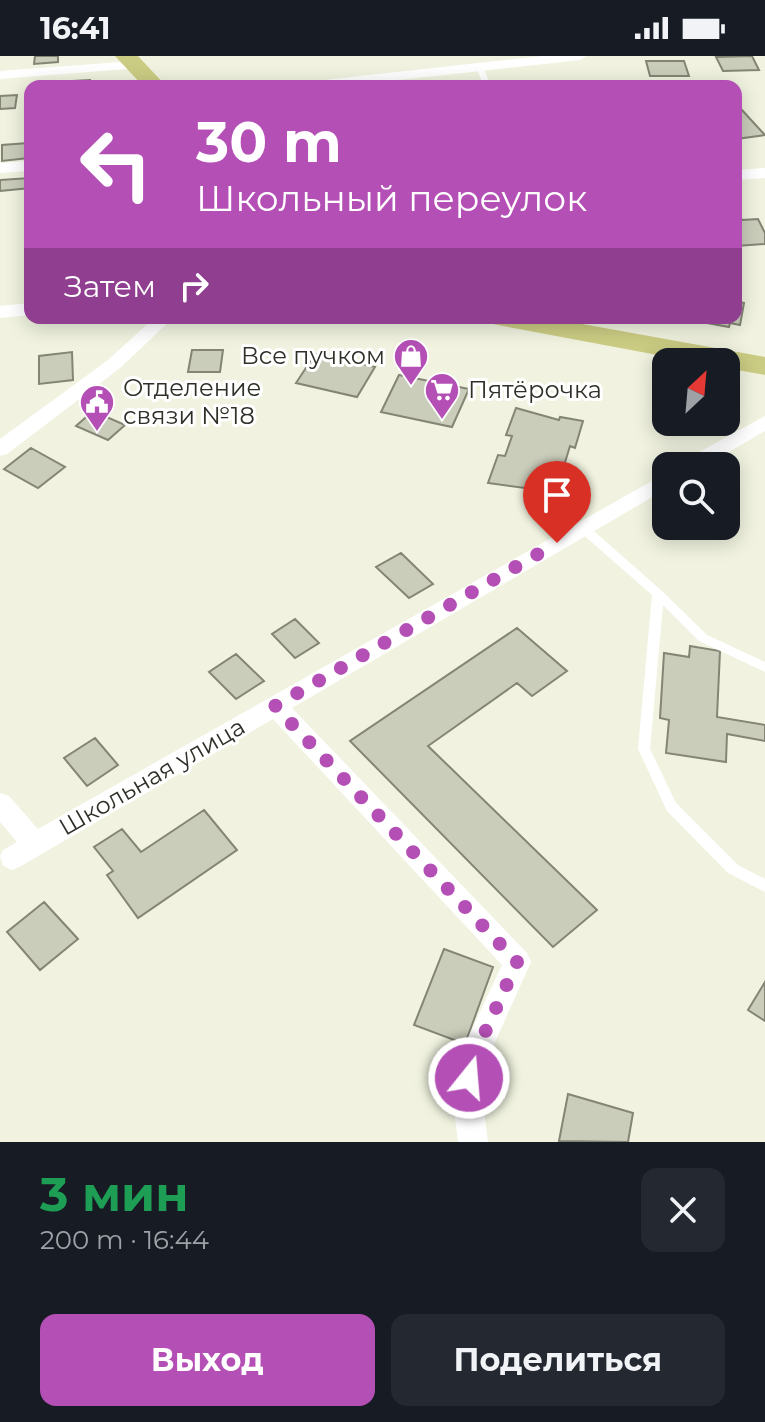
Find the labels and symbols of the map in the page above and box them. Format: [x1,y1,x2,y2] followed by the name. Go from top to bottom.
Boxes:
[392,337,430,387] shop icon: Все пучком
[241,341,385,370] place label: Все пучком
[652,348,740,436] north arrow
[423,371,461,421] supermarket icon: Пятёрочка
[123,373,261,430] place label: Отделение связи №18
[468,375,602,404] place label: Пятёрочка
[78,383,116,433] public building icon: Отделение связи №18
[523,461,591,543] pin
[54,712,250,842] street label: Школьная улица
[427,1036,511,1120] position arrow

